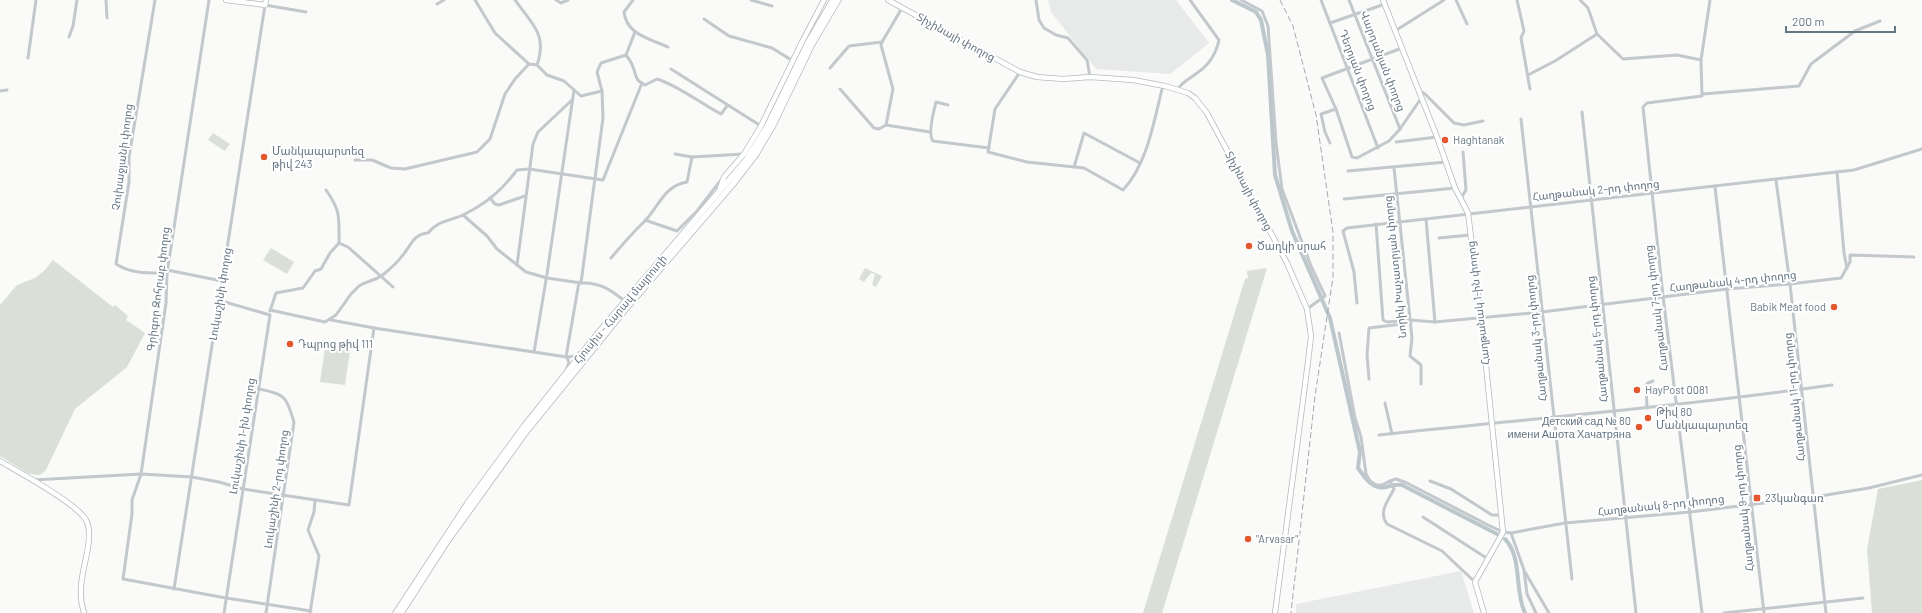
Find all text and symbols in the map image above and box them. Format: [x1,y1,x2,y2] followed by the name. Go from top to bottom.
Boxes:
[1357,8,1409,114] street label: Վարդանյան փողոց
[1786,8,1895,34] scale bar
[914,10,998,64] street label: Տիչինայի փողոց
[1792,14,1824,28] text: 200 m
[1336,27,1380,113] street label: Դեղոյան փողոց
[108,103,136,211] street label: Չուխաջյանի փողոց
[1453,133,1505,146] place label: Haghtanak
[1440,135,1450,145] marker: Haghtanak
[272,144,366,171] place label: Մանկապարտեզ թիվ 243
[1222,149,1276,233] street label: Տիչինայի փողոց
[259,152,269,162] marker: Մանկապարտեզ թիվ 243
[1532,176,1660,204] street label: Հաղթանակ 2-րդ փողոց
[1381,195,1409,339] street label: Նորիկ Խաչատրյան փողոց
[143,226,173,352] street label: Գրիգոր Զոհրաբ փողոց
[1257,239,1326,253] place label: Ծաղկի սրահ
[1463,240,1493,366] street label: Հաղթանակ 1-ին փողոց
[1244,241,1254,251] marker: Ծաղկի սրահ
[1641,244,1671,372] street label: Հաղթանակ 7-րդ փողոց
[206,247,234,341] street label: Լուկաշինի փողոց
[570,252,670,366] street label: Հյուսիս - Հարավ մայրուղի
[1669,267,1797,295] street label: Հաղթանակ 4-րդ փողոց
[1522,274,1550,402] street label: Հաղթանակ 3-րդ փողոց
[1583,275,1611,403] street label: Հաղթանակ 5-րդ փողոց
[1750,300,1826,313] place label: Babik Meat food
[1829,302,1839,312] marker: Babik Meat food
[1780,332,1808,462] street label: Հաղթանակ 11-րդ փողոց
[298,337,373,351] place label: Դպրոց թիվ 111
[285,339,295,349] marker: Դպրոց թիվ 111
[226,377,258,495] street label: Լուկաշինի 1-ին փողոց
[1645,383,1708,396] place label: HayPost 0081
[1632,385,1642,395] marker: HayPost 0081
[1656,405,1750,432] place label: Թիվ 80 Մանկապարտեզ
[1643,413,1653,423] marker: Թիվ 80 Մանկապարտեզ
[1507,414,1632,440] place label: Детский сад № 80 имени Ашота Хачатряна
[1634,422,1644,432] marker: Детский сад № 80 имени Ашота Хачатряна
[261,429,291,549] street label: Լուկաշինի 2-րդ փողոց
[1729,444,1757,572] street label: Հաղթանակ 9-րդ փողոց
[1597,491,1725,519] street label: Հաղթանակ 8-րդ փողոց
[1765,491,1824,505] place label: 23կանգառ
[1752,493,1762,503] marker: 23կանգառ
[1256,532,1298,545] place label: "Arvasar"
[1243,534,1253,544] marker: "Arvasar"

